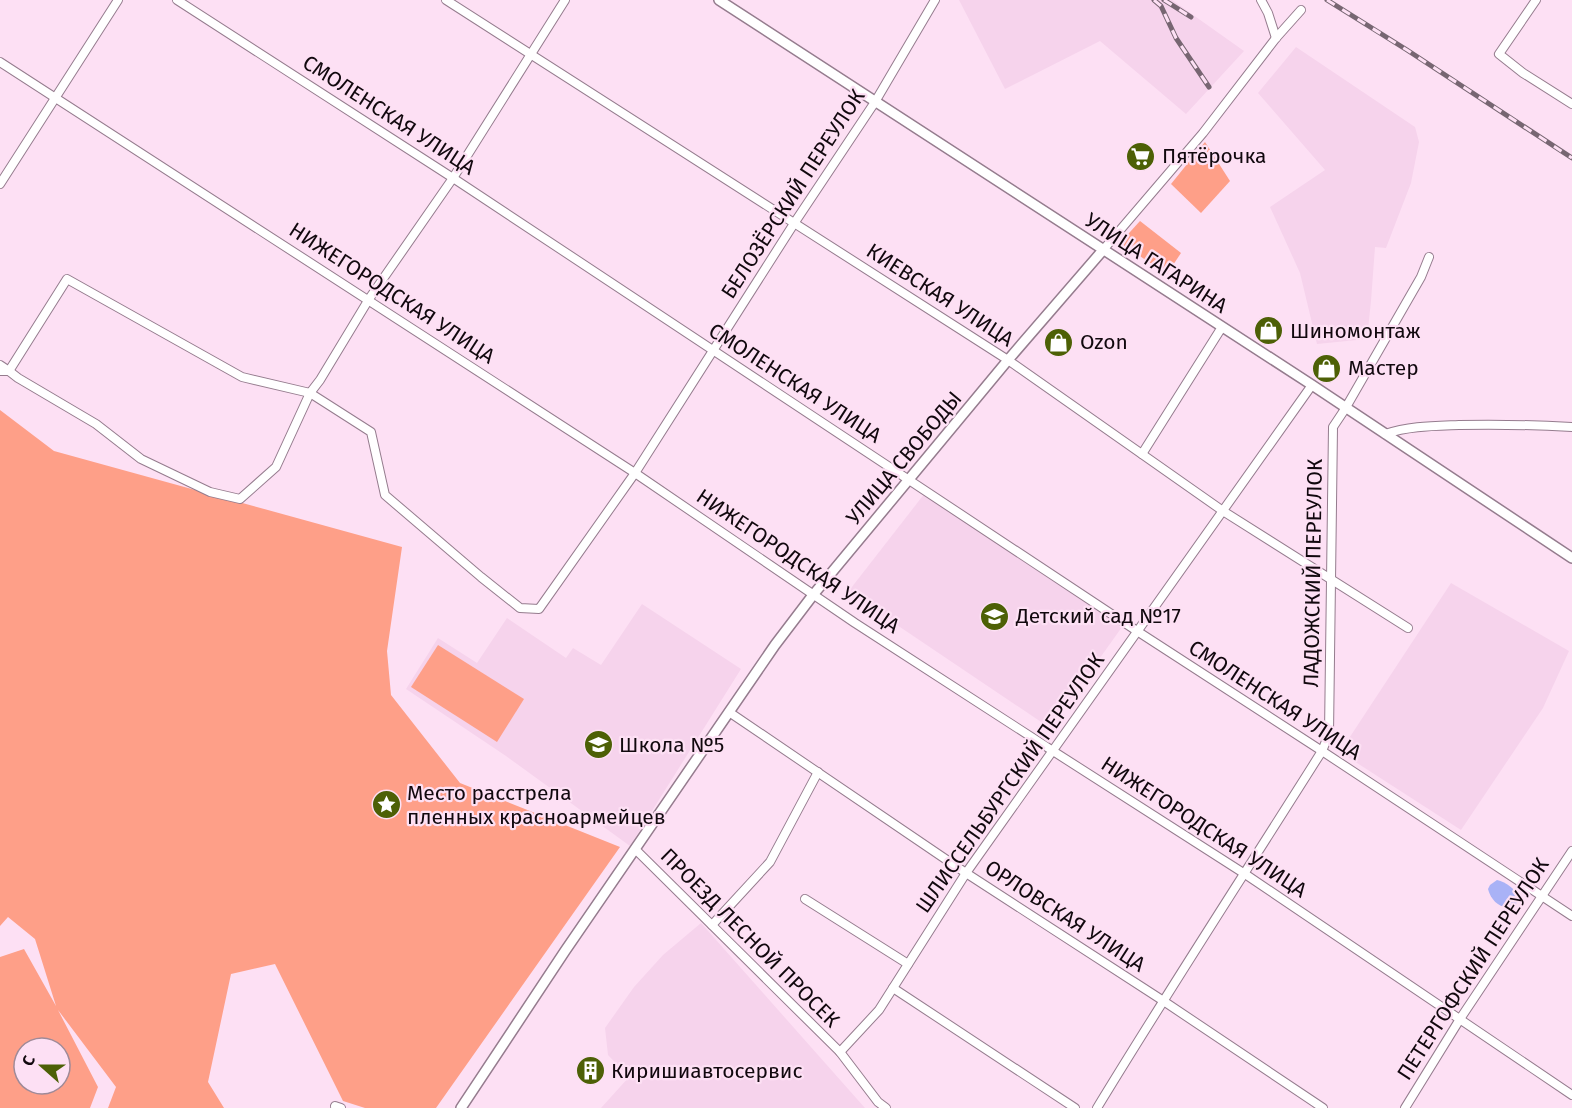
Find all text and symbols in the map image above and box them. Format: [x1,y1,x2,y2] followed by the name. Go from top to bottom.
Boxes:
[298,49,480,181] street label: СМОЛЕНСКАЯ УЛИЦА
[716,84,871,304] street label: БЕЛОЗЁРСКИЙ ПЕРЕУЛОК
[1125,140,1157,172] supermarket icon: Пятёрочка
[1162,143,1266,169] place label: Пятёрочка
[1080,207,1232,319] street label: УЛИЦА ГАГАРИНА
[284,217,500,369] street label: НИЖЕГОРОДСКАЯ УЛИЦА
[862,238,1018,352] street label: КИЕВСКАЯ УЛИЦА
[1253,315,1285,347] shop icon: Шиномонтаж
[704,317,886,449] street label: СМОЛЕНСКАЯ УЛИЦА
[1290,318,1421,344] place label: Шиномонтаж
[1043,326,1075,358] shop icon: Ozon
[1080,329,1128,355] place label: Ozon
[1311,352,1343,384] shop icon: Мастер
[1348,355,1419,381] place label: Мастер
[841,386,967,530] street label: УЛИЦА СВОБОДЫ
[1298,458,1328,688] street label: ЛАДОЖСКИЙ ПЕРЕУЛОК
[691,483,905,639] street label: НИЖЕГОРОДСКАЯ УЛИЦА
[979,600,1011,632] school or university icon: Детский сад №17
[1015,603,1181,629] place label: Детский сад №17
[1184,634,1366,766] street label: СМОЛЕНСКАЯ УЛИЦА
[910,648,1110,918] street label: ШЛИССЕЛЬБУРГСКИЙ ПЕРЕУЛОК
[582,729,614,761] school or university icon: Школа №5
[619,732,724,758] place label: Школа №5
[1096,751,1312,903] street label: НИЖЕГОРОДСКАЯ УЛИЦА
[407,780,666,830] place label: Место расстрела пленных красноармейцев
[370,789,402,821] place icon: Место расстрела пленных красноармейцев
[655,843,845,1033] street label: ПРОЕЗД ЛЕСНОЙ ПРОСЕК
[1391,852,1555,1085] street label: ПЕТЕРГОФСКИЙ ПЕРЕУЛОК
[980,854,1150,978] street label: ОРЛОВСКАЯ УЛИЦА
[12,1036,72,1096] north arrow
[18,1052,39,1069] text: С
[574,1055,606,1087] building icon: Киришиавтосервис
[611,1058,802,1084] place label: Киришиавтосервис

